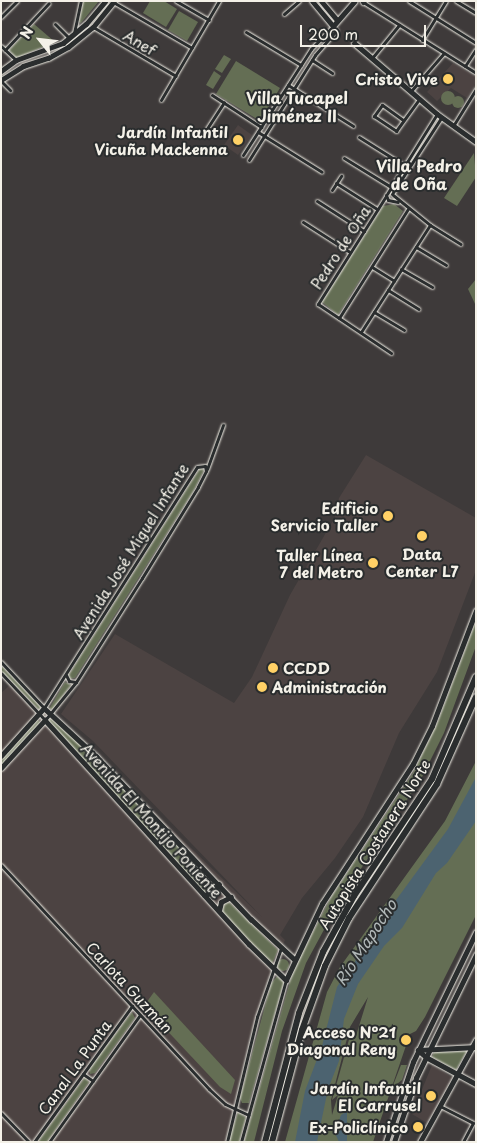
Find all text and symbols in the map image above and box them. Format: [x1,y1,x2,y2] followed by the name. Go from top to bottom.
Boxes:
[15,15,65,65] north arrow
[302,15,428,47] scale bar
[308,22,358,45] text: 200 m
[15,23,38,42] text: N
[120,25,160,59] street label: Anef
[355,70,438,88] place label: Cristo Vive
[442,73,454,85] marker: Cristo Vive
[246,87,348,125] district label: Villa Tucapel Jiménez II
[94,122,228,157] place label: Jardín Infantil Vicuña Mackenna
[232,134,244,146] marker: Jardín Infantil Vicuña Mackenna
[376,155,462,193] district label: Villa Pedro de Oña
[306,201,374,293] street label: Pedro de Oña
[68,460,192,642] street label: Avenida José Miguel Infante
[271,498,378,533] place label: Edificio Servicio Taller
[382,510,394,522] marker: Edificio Servicio Taller
[416,530,428,542] marker: Data Center L7
[385,544,459,579] place label: Data Center L7
[275,545,363,580] place label: Taller Línea 7 del Metro
[367,557,379,569] marker: Taller Línea 7 del Metro
[283,659,330,677] place label: CCDD
[267,662,279,674] marker: CCDD
[272,678,387,696] place label: Administración
[256,681,268,693] marker: Administración
[78,739,226,901] street label: Avenida El Montijo Poniente
[314,756,434,932] street label: Autopista Costanera Norte
[330,895,400,989] water label: Río Mapocho
[83,937,177,1037] street label: Carlota Guzmán
[33,1016,115,1118] street label: Canal La Punta
[286,1022,396,1057] place label: Acceso N°21 Diagonal Reny
[400,1034,412,1046] marker: Acceso N°21 Diagonal Reny
[310,1078,421,1113] place label: Jardín Infantil El Carrusel
[425,1090,437,1102] marker: Jardín Infantil El Carrusel
[309,1118,408,1136] place label: Ex-Policlínico
[412,1121,424,1133] marker: Ex-Policlínico

